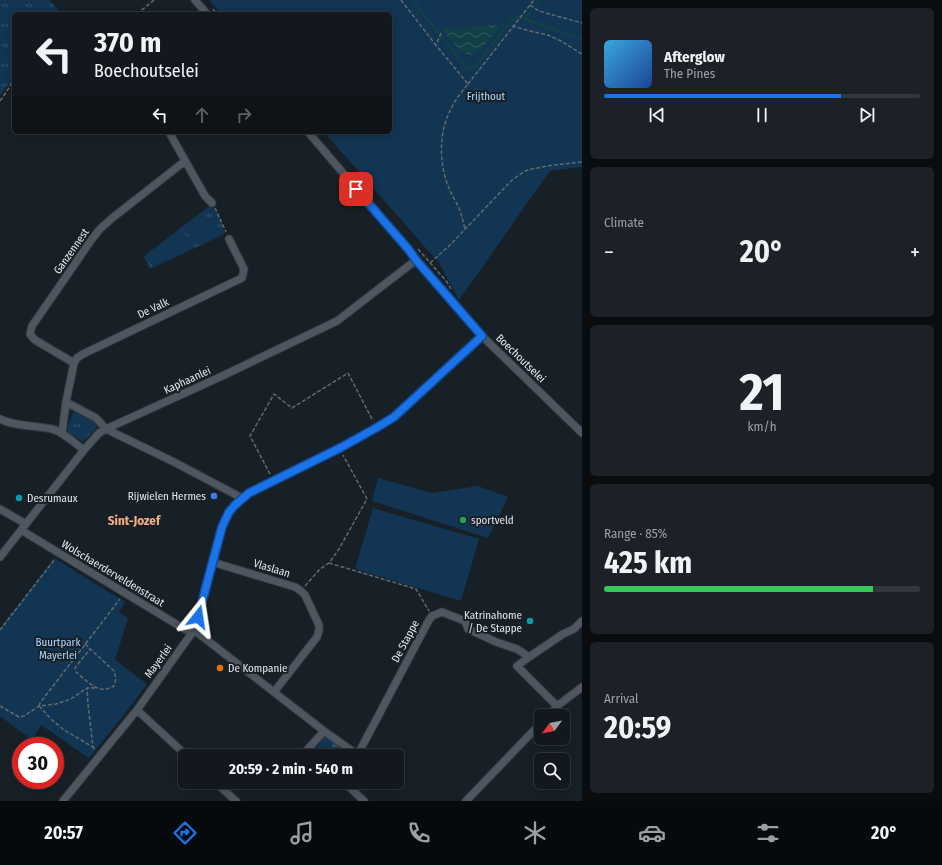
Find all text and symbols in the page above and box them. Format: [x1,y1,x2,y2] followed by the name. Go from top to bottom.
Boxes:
[94,26,161,59] text: 370 m
[28,28,80,80] icon: left
[664,48,725,66] text: Afterglow
[94,60,199,82] text: Boechoutselei
[664,66,715,81] text: The Pines
[467,90,506,103] park label: Frijthout
[149,104,171,126] icon: left
[191,104,213,126] icon: ahead
[233,104,255,126] icon: right
[646,104,668,126] icon: previous
[751,104,773,126] icon: pause
[856,104,878,126] icon: next
[339,172,373,206] pin
[345,178,367,200] icon: arrive
[604,215,644,230] text: Climate
[51,226,92,277] street label: Ganzennest
[740,234,784,270] text: 20°
[604,239,614,266] text: −
[910,239,920,266] text: +
[136,295,172,321] street label: De Valk
[493,331,548,385] street label: Boechoutselei
[739,361,785,424] text: 21
[162,364,213,397] street label: Kaphaanlei
[748,419,777,434] text: km/h
[128,490,206,503] place label: Rijwielen Hermes
[209,491,219,501] marker: Rijwielen Hermes
[27,492,78,505] place label: Desrumaux
[14,493,24,503] marker: Desrumaux
[108,513,162,528] district label: Sint-Jozef
[471,514,514,527] place label: sportveld
[458,515,468,525] marker: sportveld
[604,526,667,541] text: Range · 85%
[59,537,167,610] street label: Wolschaerderveldenstraat
[604,545,692,581] text: 425 km
[252,557,292,580] street label: Vlaslaan
[177,596,219,638] position arrow
[464,609,522,635] place label: Katrinahome / De Stappe
[525,616,535,626] marker: Katrinahome / De Stappe
[389,618,422,665] street label: De Stappe
[35,636,81,662] park label: Buurtpark Mayerlei
[142,642,175,681] street label: Mayerlei
[228,662,287,675] place label: De Kompanie
[215,663,225,673] marker: De Kompanie
[604,691,638,706] text: Arrival
[534,709,570,745] north arrow
[534,709,570,789] map controls
[604,710,671,746] text: 20:59
[12,737,64,789] speed limit sign: 30
[534,753,570,789] button: search
[229,760,353,778] text: 20:59 · 2 min · 540 m
[171,819,199,847] icon: directions
[288,819,316,847] icon: music
[405,819,433,847] icon: phone
[521,819,549,847] icon: climate
[638,819,666,847] icon: car
[754,819,782,847] icon: filters
[44,822,83,844] text: 20:57
[871,822,898,844] text: 20°

